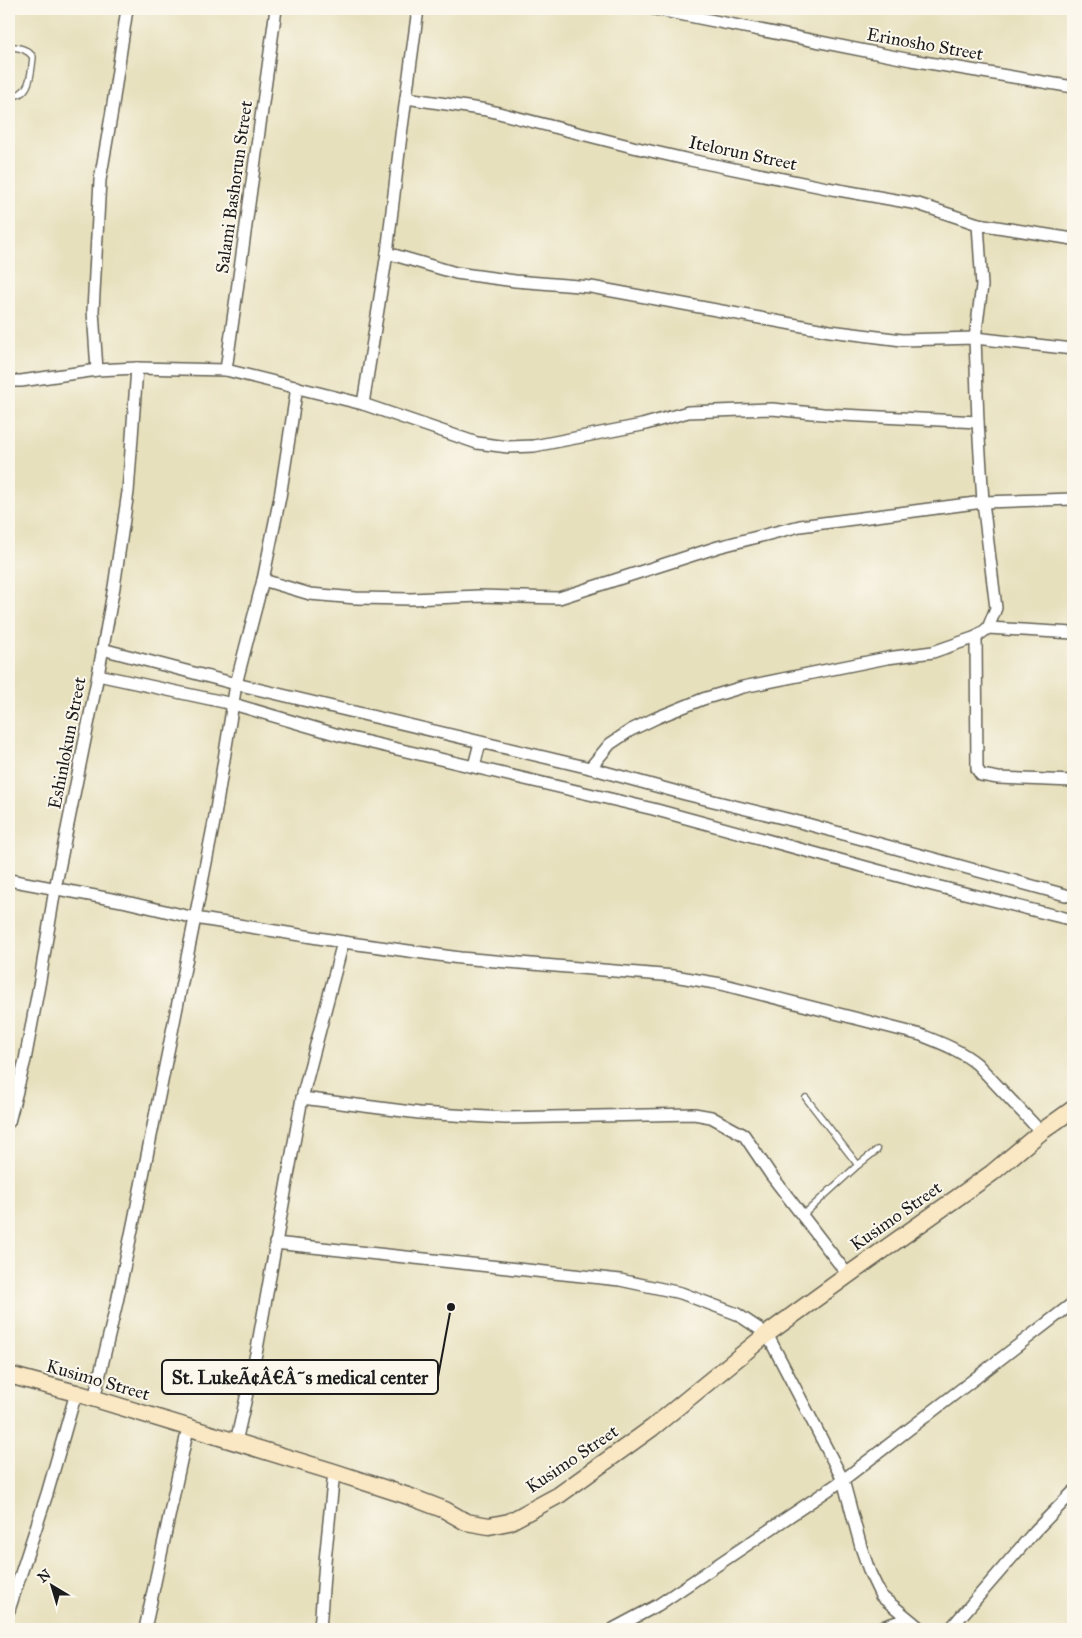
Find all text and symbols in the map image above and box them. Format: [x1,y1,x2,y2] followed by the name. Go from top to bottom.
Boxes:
[865,23,986,65] street label: Erinosho Street
[211,99,257,275] street label: Salami Bashorun Street
[687,131,800,175] street label: Itelorun Street
[43,674,91,811] street label: Eshinlokun Street
[846,1176,946,1256] street label: Kusimo Street
[44,1355,153,1405] street label: Kusimo Street
[162,1360,438,1394] callout: St. LukeÃ¢Â€Â˜s medical center
[172,1366,429,1389] text: St. LukeÃ¢Â€Â˜s medical center
[522,1420,623,1498] street label: Kusimo Street
[28,1560,78,1610] north arrow
[34,1566,54,1587] text: N

